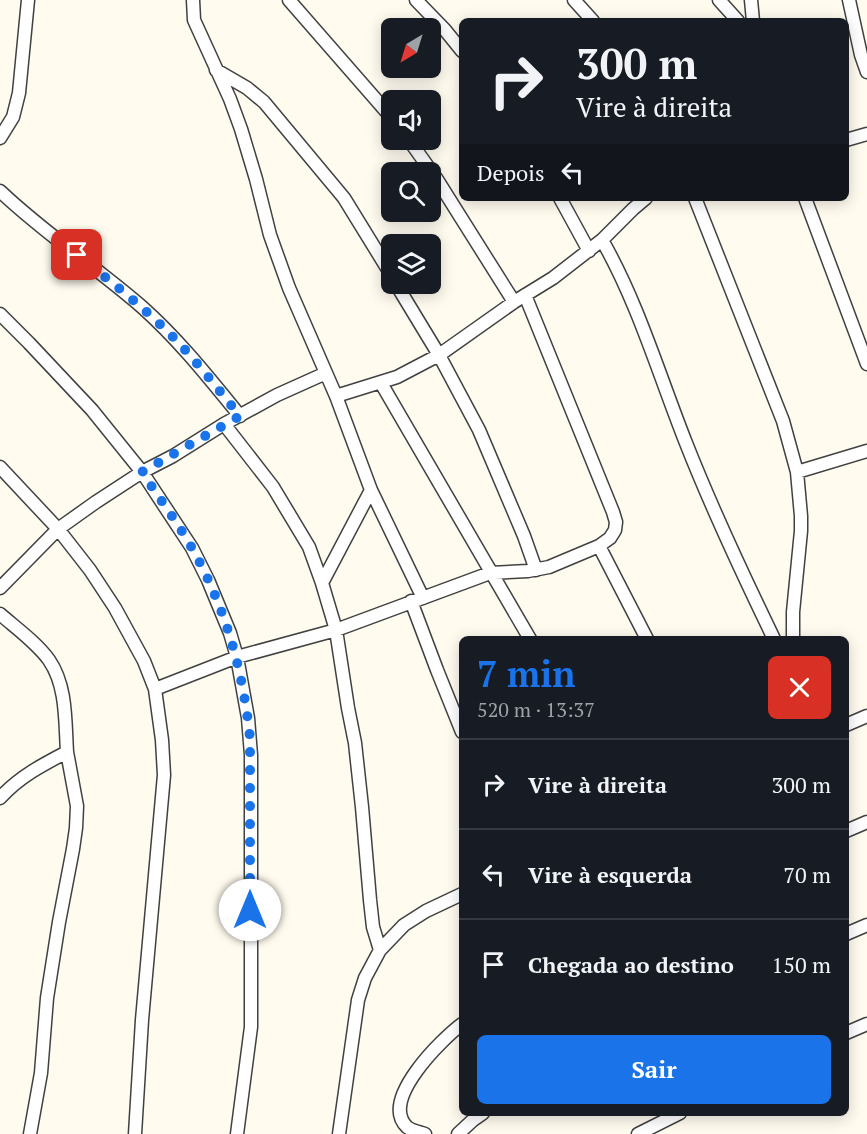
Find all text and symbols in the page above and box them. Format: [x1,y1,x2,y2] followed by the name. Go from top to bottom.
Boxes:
[381,18,441,78] north arrow
[381,18,441,294] map controls
[576,35,697,91] text: 300 m
[477,42,555,120] icon: right
[576,89,732,125] text: Vire à direita
[381,90,441,150] button: sound
[556,156,589,189] icon: left
[477,158,544,187] text: Depois
[381,162,441,222] button: search
[51,229,102,280] pin
[381,234,441,294] button: layers
[60,238,93,271] icon: arrive
[477,650,575,697] text: 7 min
[768,656,831,719] button: close
[477,696,595,723] text: 520 m · 13:37
[477,768,510,801] icon: right
[528,770,667,799] text: Vire à direita
[771,770,831,799] text: 300 m
[477,858,510,891] icon: left
[528,860,692,889] text: Vire à esquerda
[783,860,831,889] text: 70 m
[218,878,282,942] position arrow
[477,948,510,981] icon: arrive
[528,950,734,979] text: Chegada ao destino
[771,950,831,979] text: 150 m
[477,1035,831,1104] button: Sair

